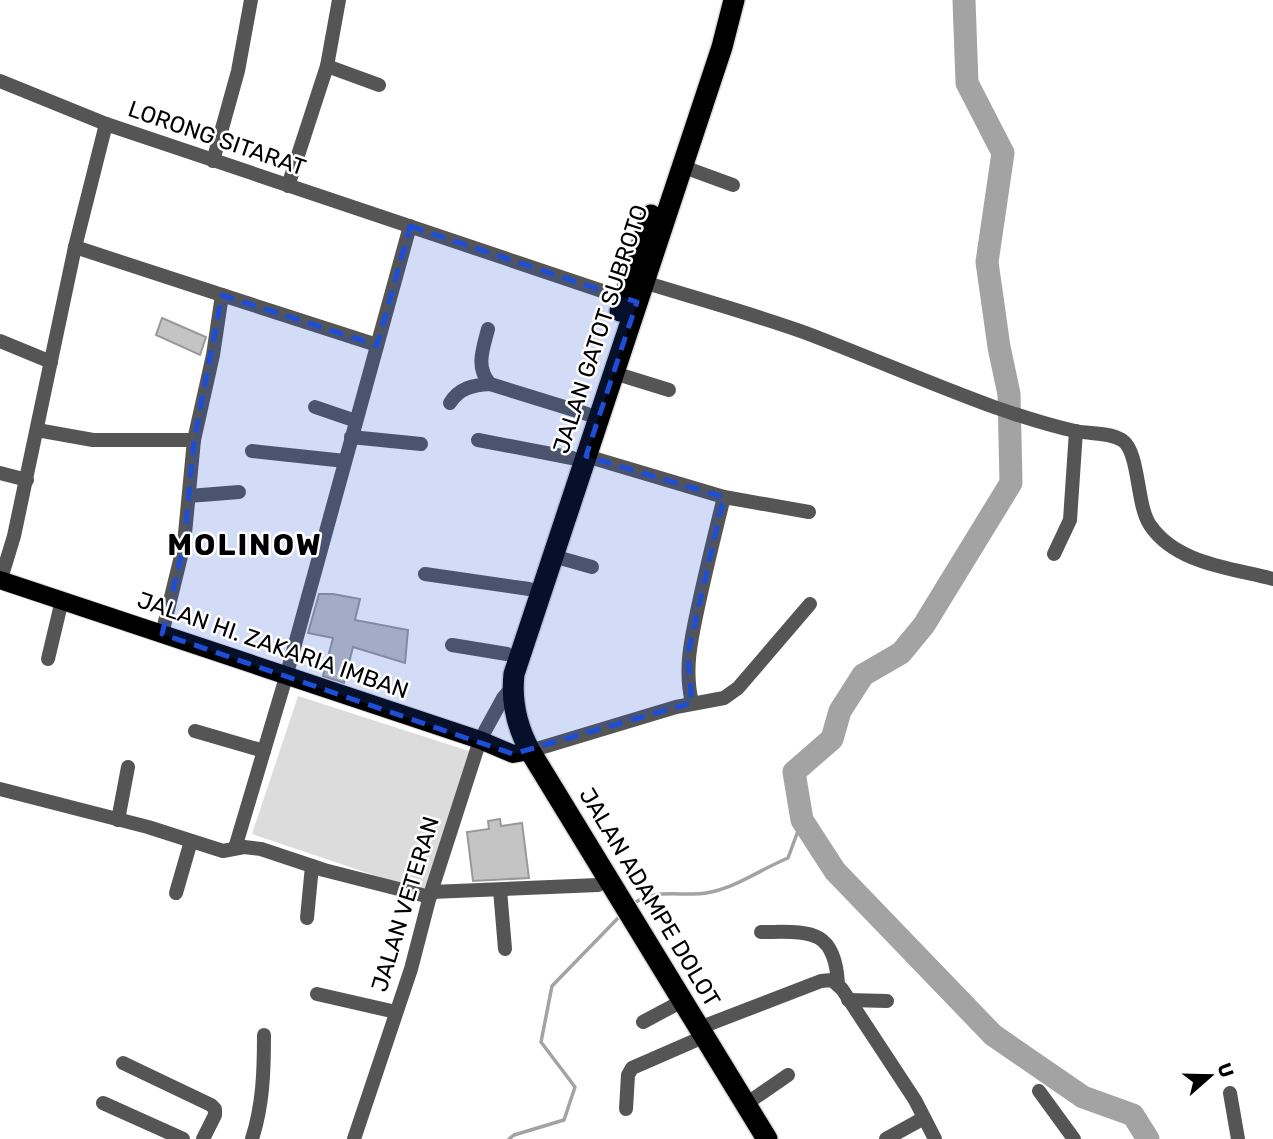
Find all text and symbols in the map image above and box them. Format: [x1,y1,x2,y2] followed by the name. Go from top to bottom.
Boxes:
[125,95,309,181] street label: LORONG SITARAT
[547,201,653,457] street label: JALAN GATOT SUBROTO
[167,527,323,563] district label: MOLINOW
[134,585,412,705] street label: JALAN HI. ZAKARIA IMBAN
[573,782,727,1012] street label: JALAN ADAMPE DOLOT
[365,813,445,995] street label: JALAN VETERAN
[1175,1041,1245,1111] north arrow
[1212,1060,1239,1081] text: U

